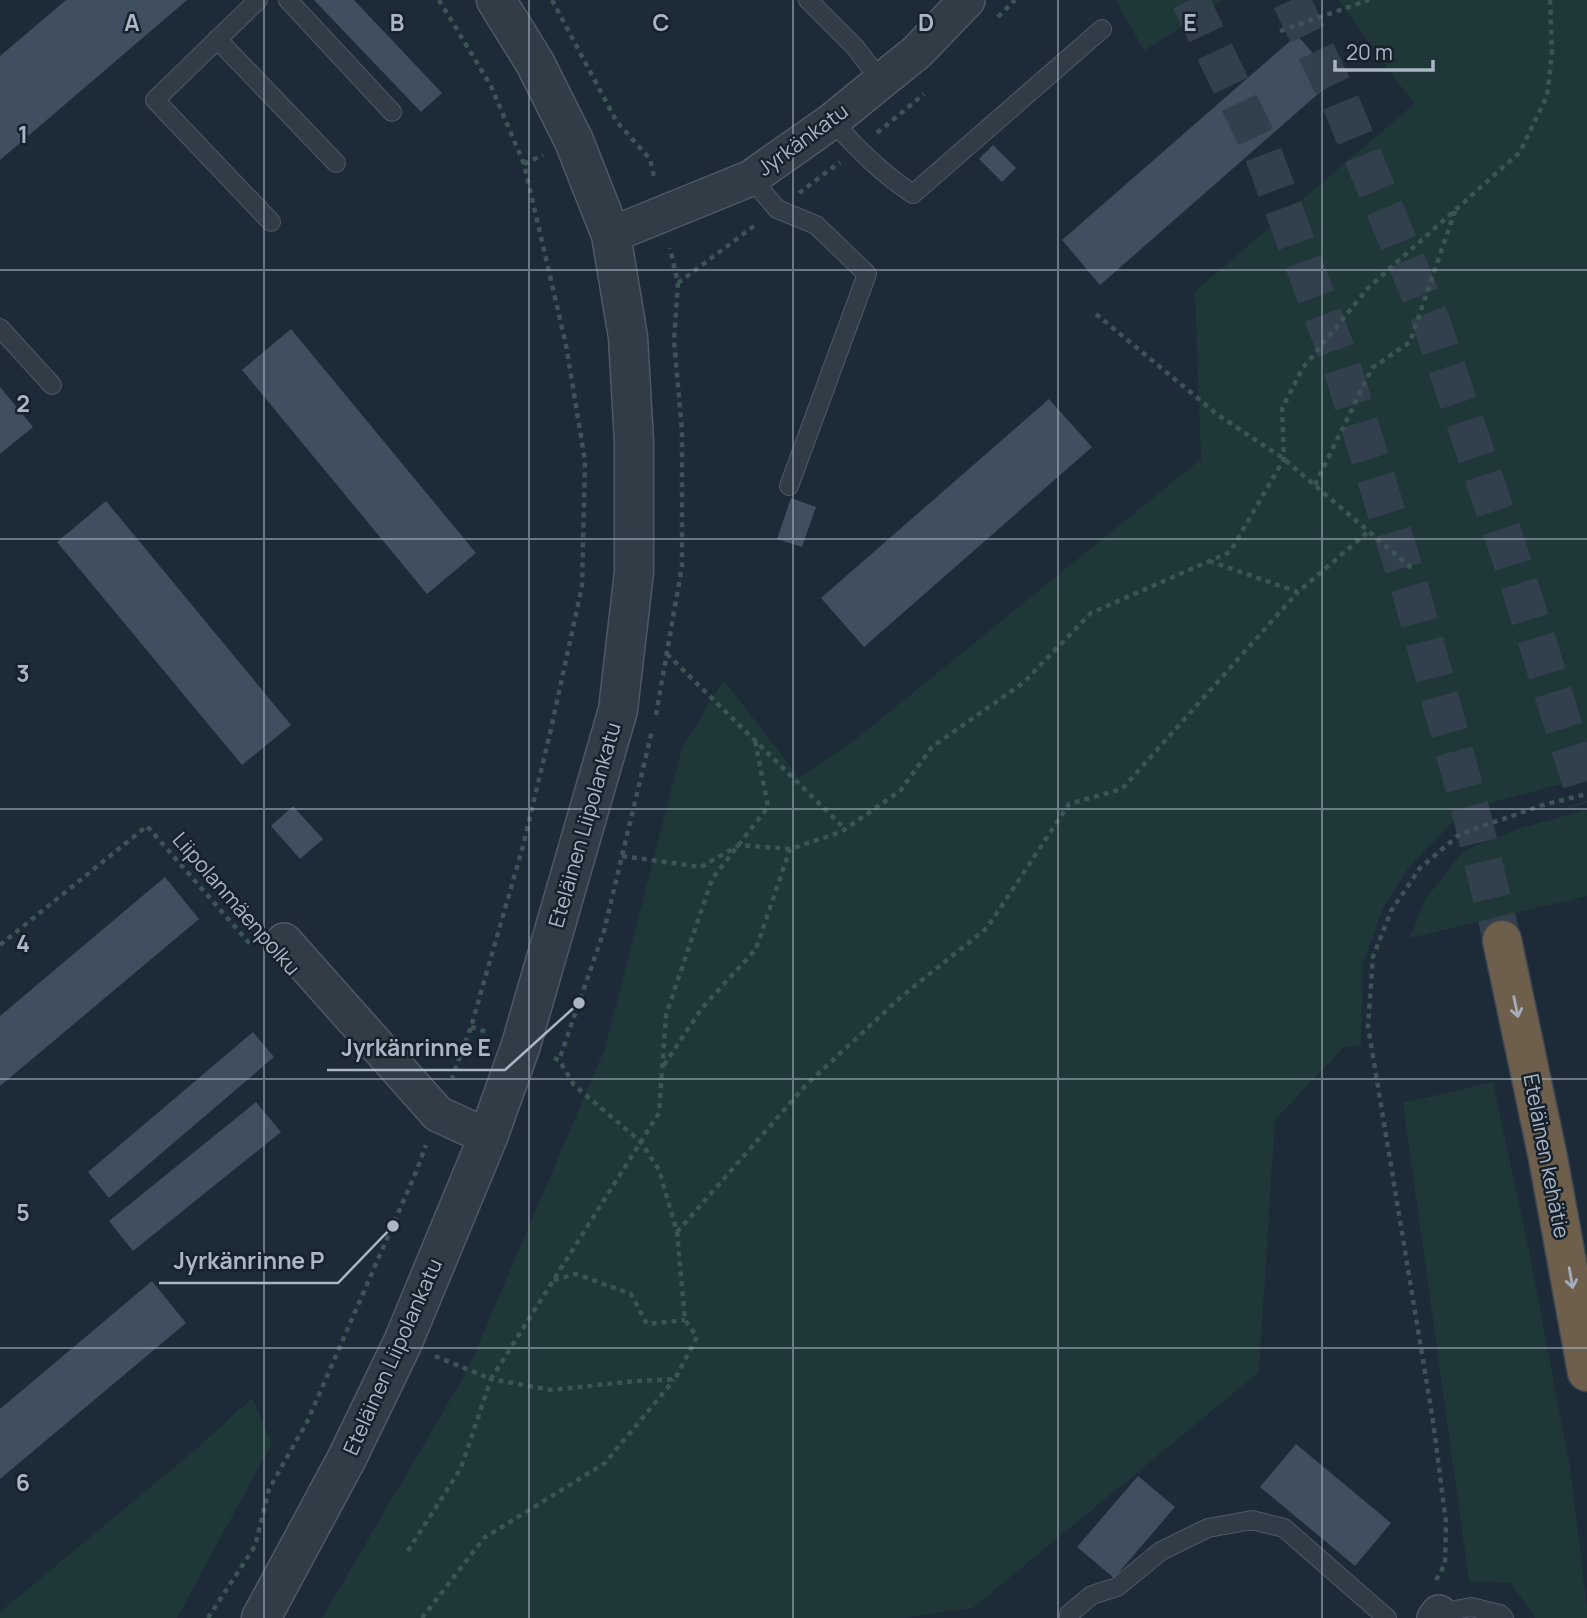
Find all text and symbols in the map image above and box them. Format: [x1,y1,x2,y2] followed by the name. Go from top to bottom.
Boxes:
[124,6,140,38] text: A
[390,6,404,38] text: B
[653,6,670,38] text: C
[918,6,934,38] text: D
[1183,6,1197,38] text: E
[1335,28,1433,72] scale bar
[1346,38,1393,66] text: 20 m
[751,97,853,182] street label: Jyrkänkatu
[18,118,28,150] text: 1
[16,387,30,419] text: 2
[16,657,30,689] text: 3
[541,719,627,931] street label: Eteläinen Liipolankatu
[167,826,307,981] street label: Liipolanmäenpolku
[16,927,30,959] text: 4
[1509,995,1523,1018] one-way arrow
[327,1026,505,1070] callout: Jyrkänrinne E
[341,1031,491,1063] text: Jyrkänrinne E
[1517,1071,1577,1240] street label: Eteläinen kehätie
[16,1196,30,1228] text: 5
[159,1239,338,1283] callout: Jyrkänrinne P
[174,1244,324,1276] text: Jyrkänrinne P
[336,1254,448,1459] street label: Eteläinen Liipolankatu
[1564,1266,1578,1289] one-way arrow
[16,1466,30,1498] text: 6

